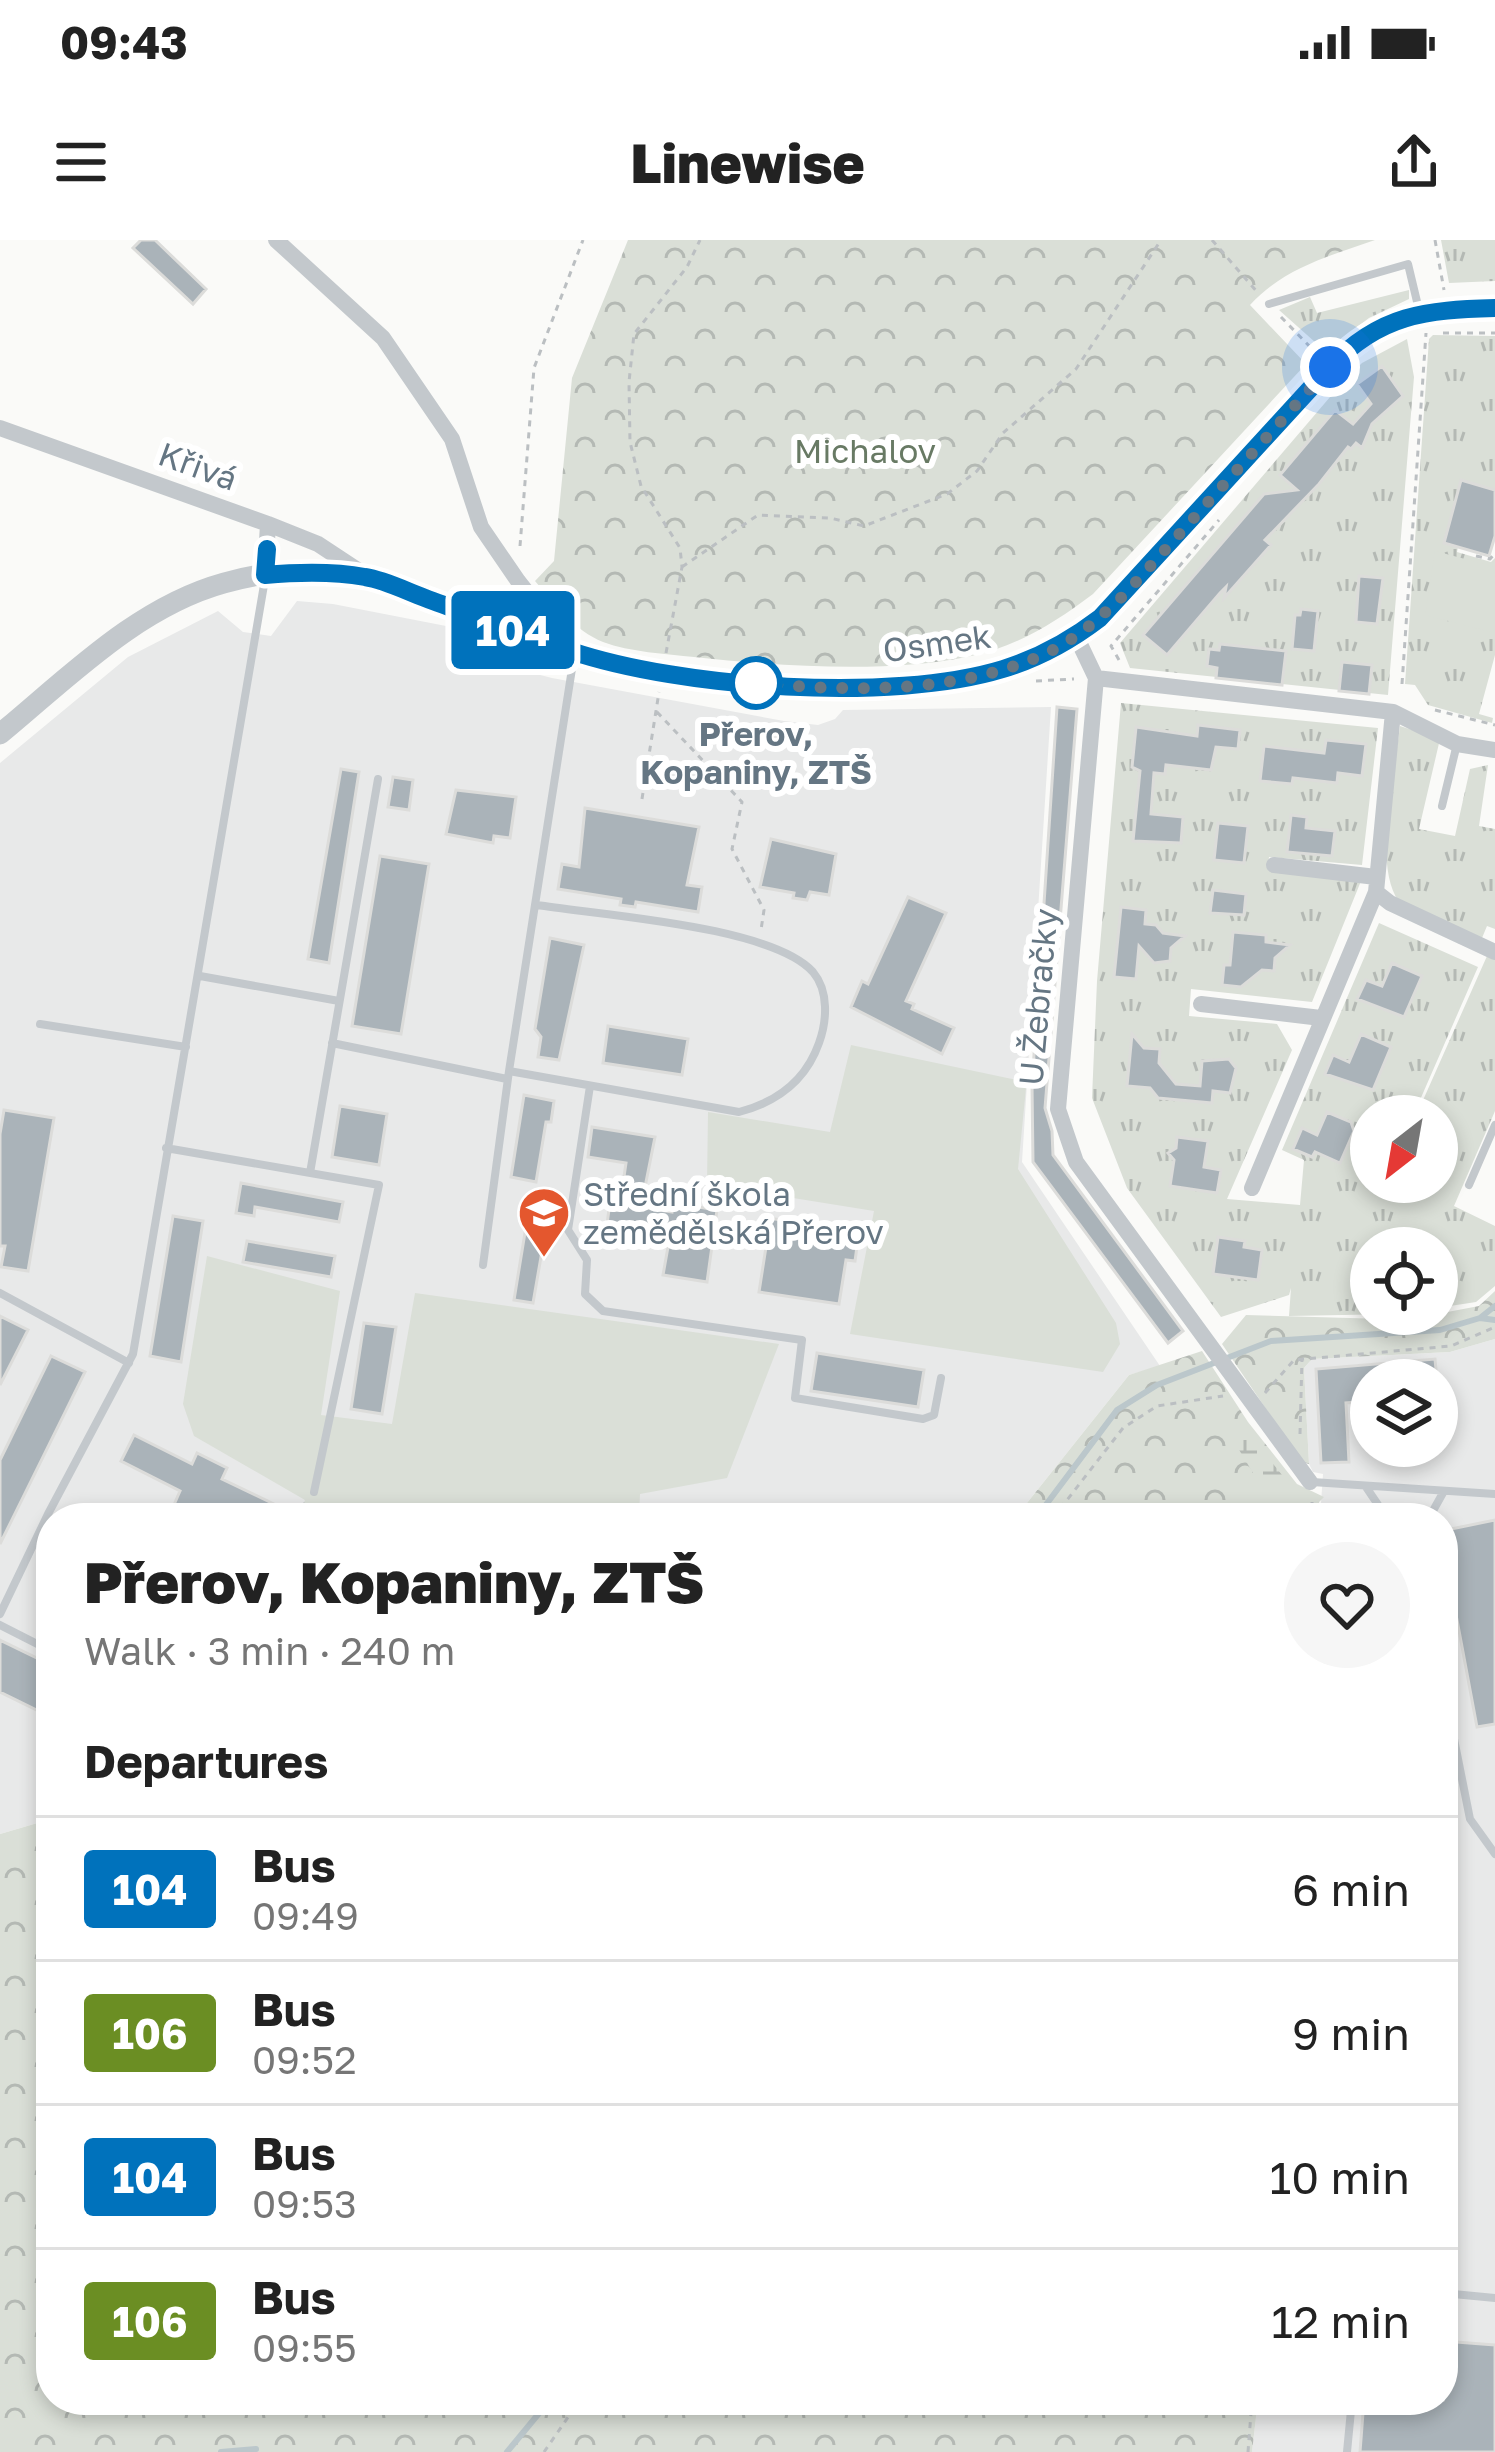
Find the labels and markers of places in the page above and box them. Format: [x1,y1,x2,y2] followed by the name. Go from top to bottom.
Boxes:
[731,658,781,708] marker: Přerov, Kopaniny, ZTŠ
[640,714,872,791] place label: Přerov, Kopaniny, ZTŠ
[583,1174,884,1251] place label: Střední škola zemědělská Přerov
[516,1185,572,1259] school or university icon: Střední škola zemědělská Přerov

